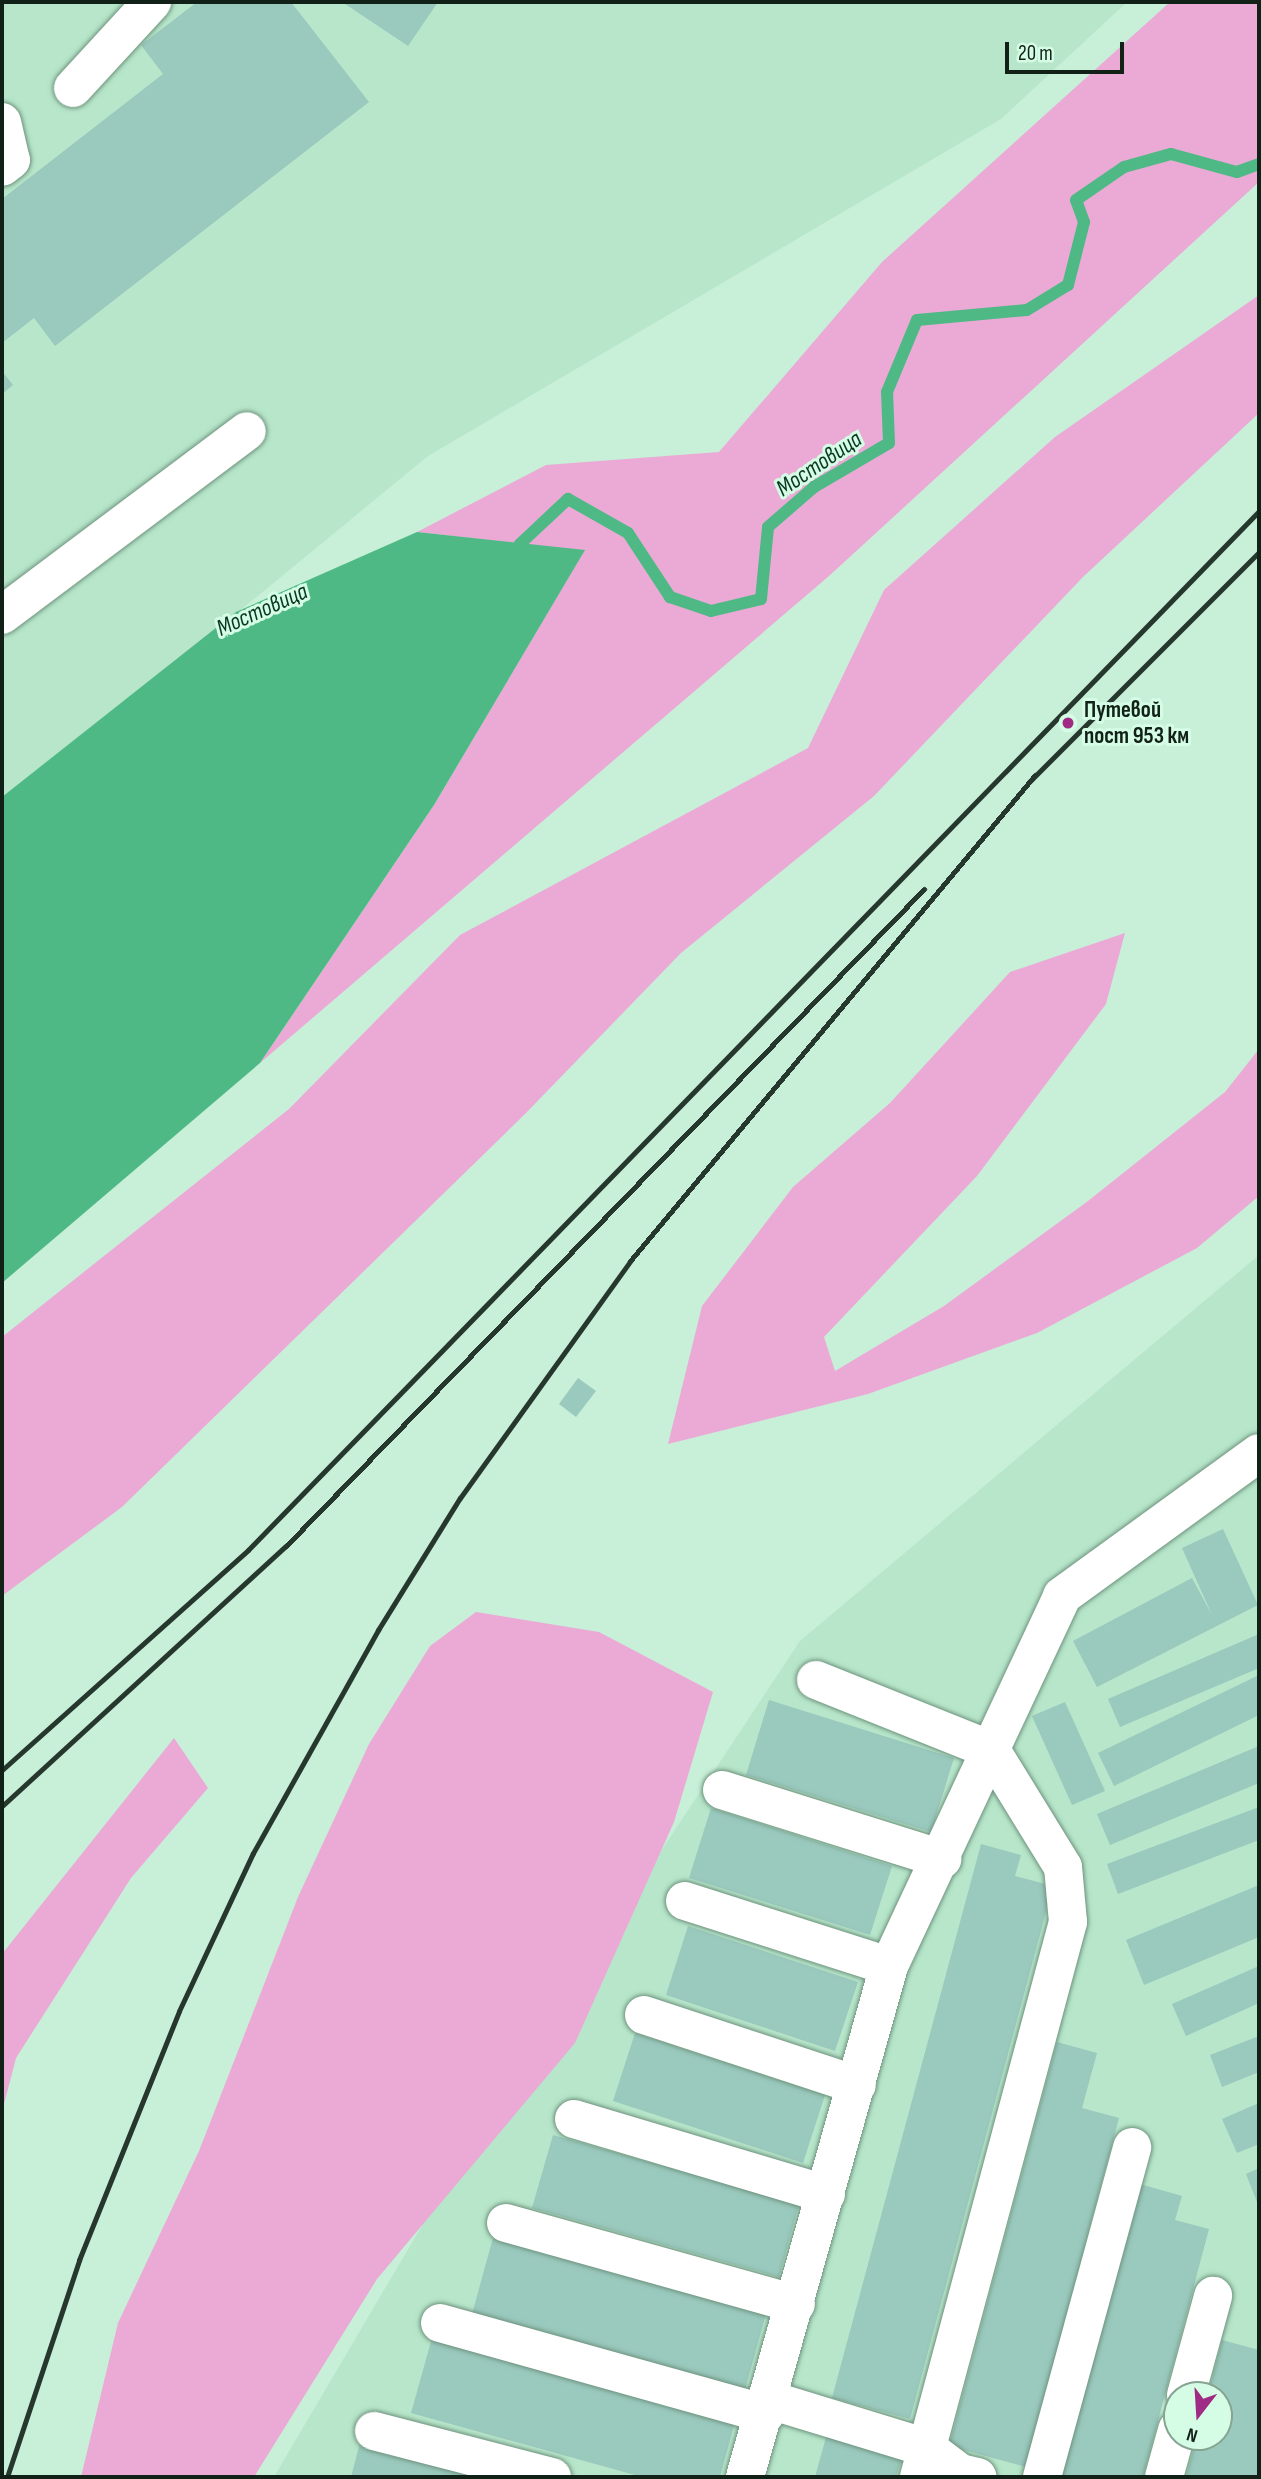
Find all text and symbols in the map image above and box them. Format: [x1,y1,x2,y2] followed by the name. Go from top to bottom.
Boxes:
[1009,28,1128,72] scale bar
[1018,41,1053,66] text: 20 m
[771,425,867,503] water label: Мостовица
[212,577,312,643] water label: Мостовица
[1084,696,1189,750] place label: Путевой пост 953 км
[1058,713,1078,733] marker: Путевой пост 953 км
[1163,2381,1233,2451] north arrow
[1184,2422,1201,2447] text: N

